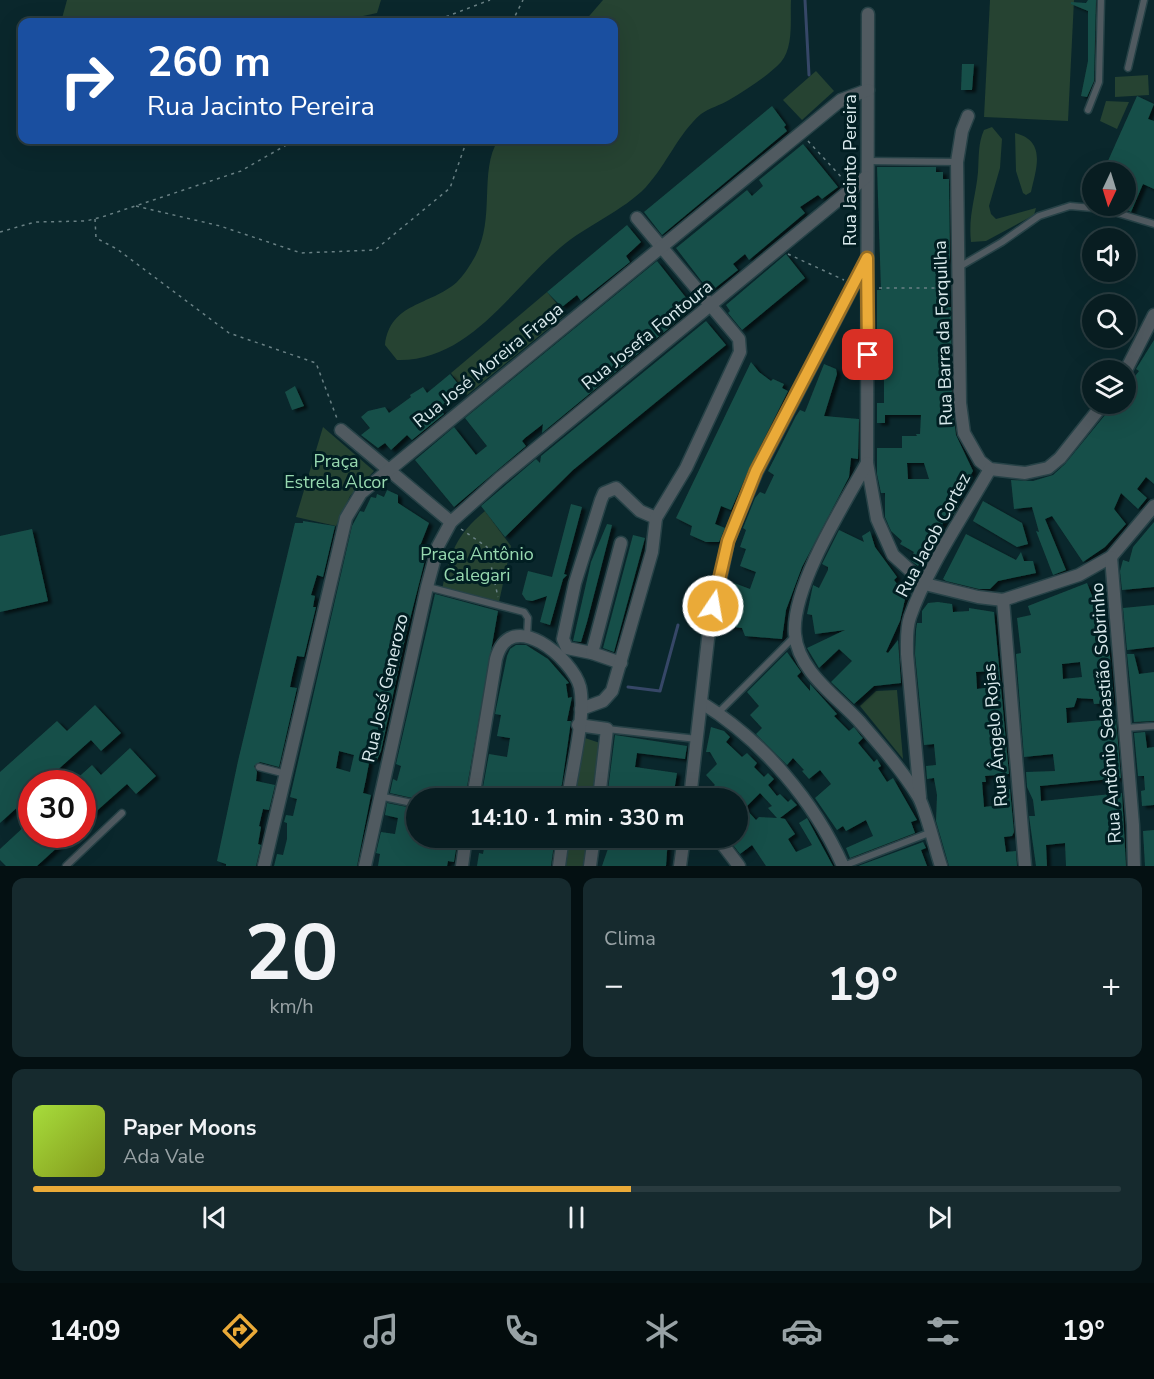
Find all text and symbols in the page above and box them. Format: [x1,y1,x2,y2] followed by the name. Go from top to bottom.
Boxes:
[147,34,271,91] text: 260 m
[48,42,126,120] icon: right
[147,88,375,125] text: Rua Jacinto Pereira
[838,94,862,246] street label: Rua Jacinto Pereira
[1082,162,1136,216] north arrow
[1082,162,1136,414] map controls
[1082,228,1136,282] button: sound
[928,240,958,426] street label: Rua Barra da Forquilha
[576,275,718,395] street label: Rua Josefa Fontoura
[1082,294,1136,348] button: search
[408,297,568,433] street label: Rua José Moreira Fraga
[842,329,893,380] pin
[851,338,884,371] icon: arrive
[1082,360,1136,414] button: layers
[284,449,388,494] park label: Praça Estrela Alcor
[890,469,976,601] street label: Rua Jacob Cortez
[420,542,534,587] park label: Praça Antônio Calegari
[681,574,745,638] position arrow
[1085,582,1127,844] street label: Rua Antônio Sebastião Sobrinho
[356,611,414,765] street label: Rua José Generozo
[977,662,1013,808] street label: Rua Ângelo Rojas
[18,770,96,848] speed limit sign: 30
[470,803,684,833] text: 14:10 · 1 min · 330 m
[245,900,338,1007] text: 20
[604,925,656,952] text: Clima
[827,955,898,1016] text: 19°
[604,963,624,1008] text: −
[1101,963,1121,1008] text: +
[269,993,314,1020] text: km/h
[123,1113,257,1143] text: Paper Moons
[123,1143,205,1170] text: Ada Vale
[198,1201,231,1234] icon: previous
[560,1201,593,1234] icon: pause
[923,1201,956,1234] icon: next
[219,1310,261,1352] icon: directions
[360,1310,402,1352] icon: music
[500,1310,542,1352] icon: phone
[641,1310,683,1352] icon: climate
[781,1310,823,1352] icon: car
[922,1310,964,1352] icon: filters
[49,1313,121,1350] text: 14:09
[1062,1313,1105,1350] text: 19°

